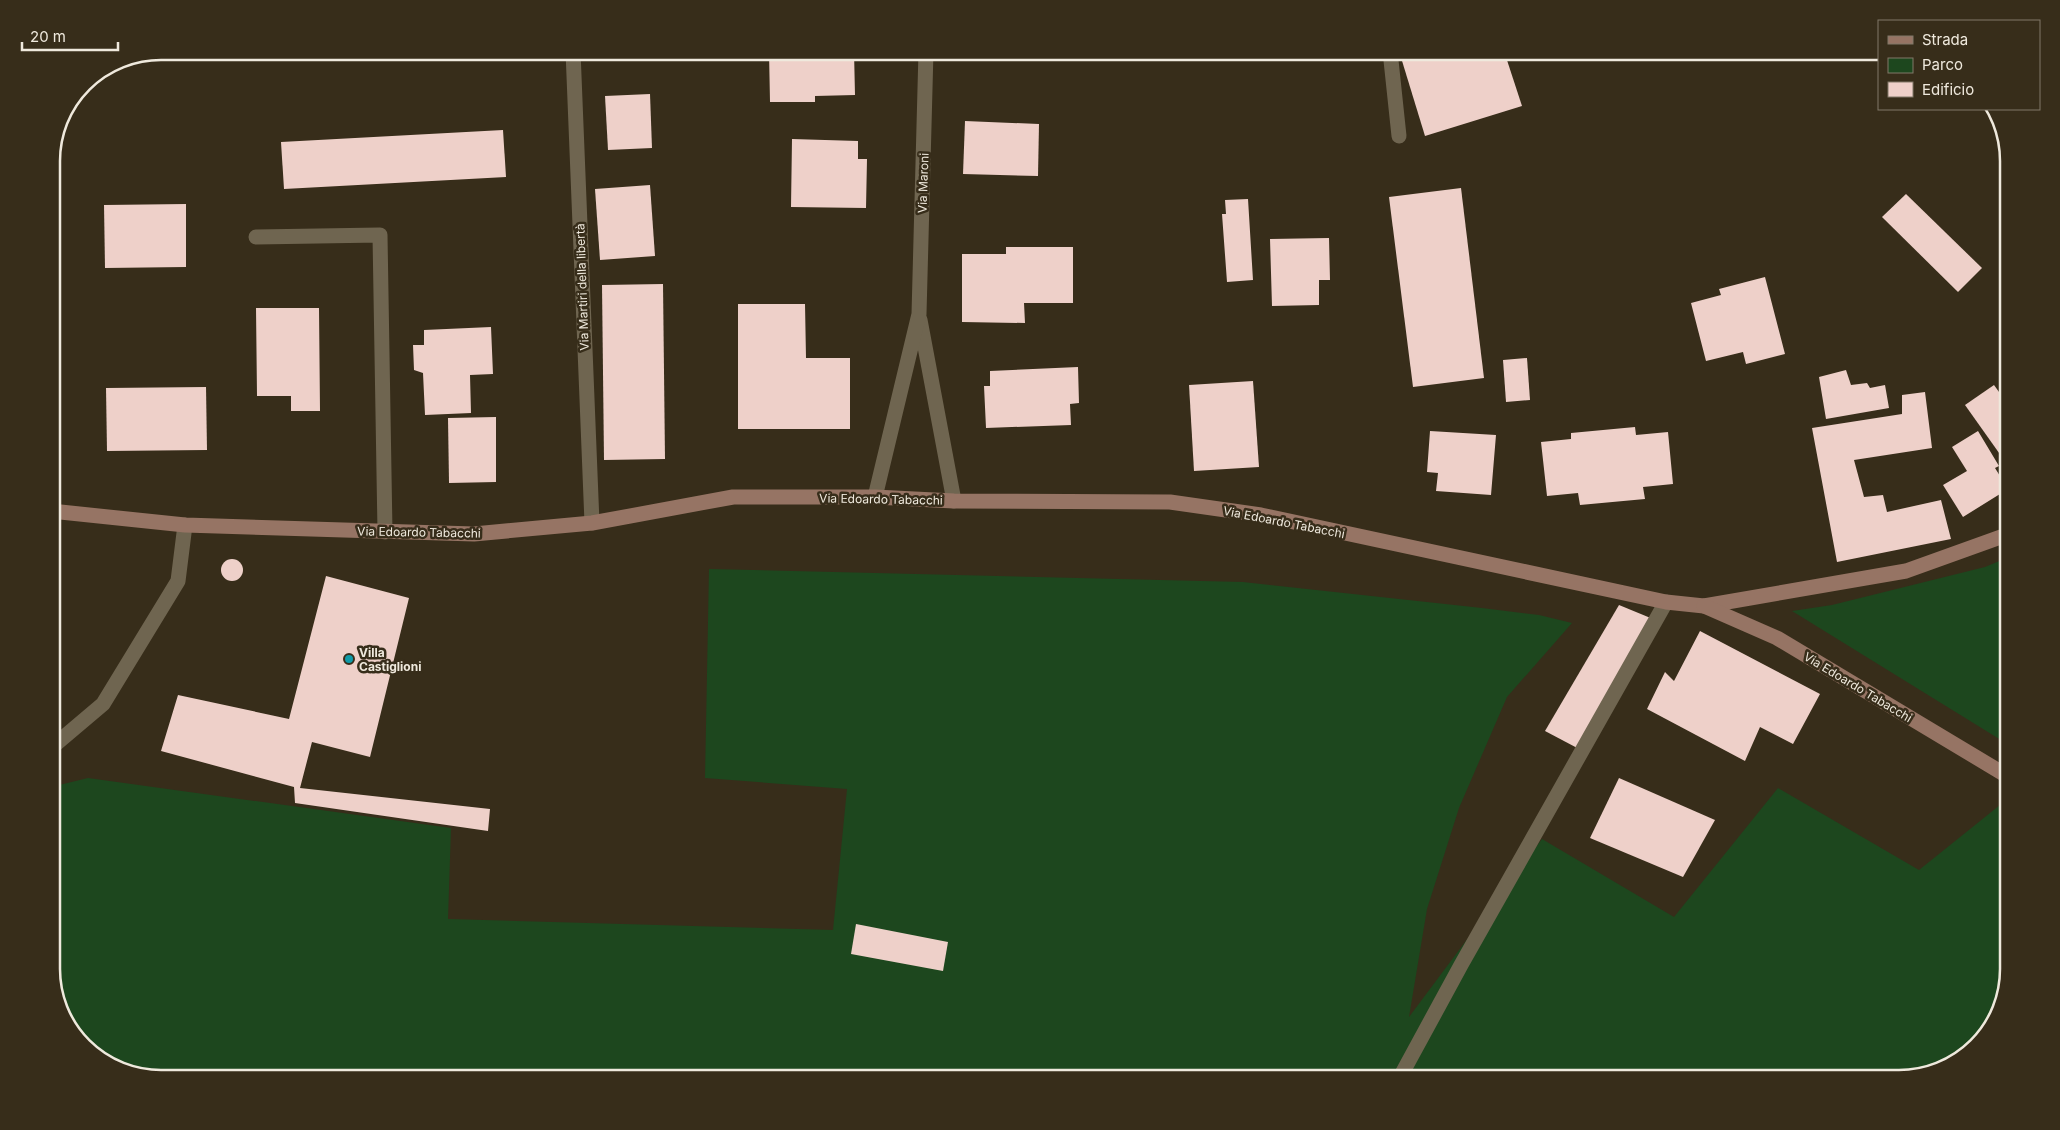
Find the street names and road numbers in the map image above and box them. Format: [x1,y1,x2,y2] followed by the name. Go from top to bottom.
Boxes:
[914,152,932,213] street label: Via Maroni
[572,223,592,351] street label: Via Martiri della libertà
[819,490,943,508] street label: Via Edoardo Tabacchi
[1222,503,1346,541] street label: Via Edoardo Tabacchi
[357,523,481,541] street label: Via Edoardo Tabacchi
[1801,649,1915,725] street label: Via Edoardo Tabacchi

